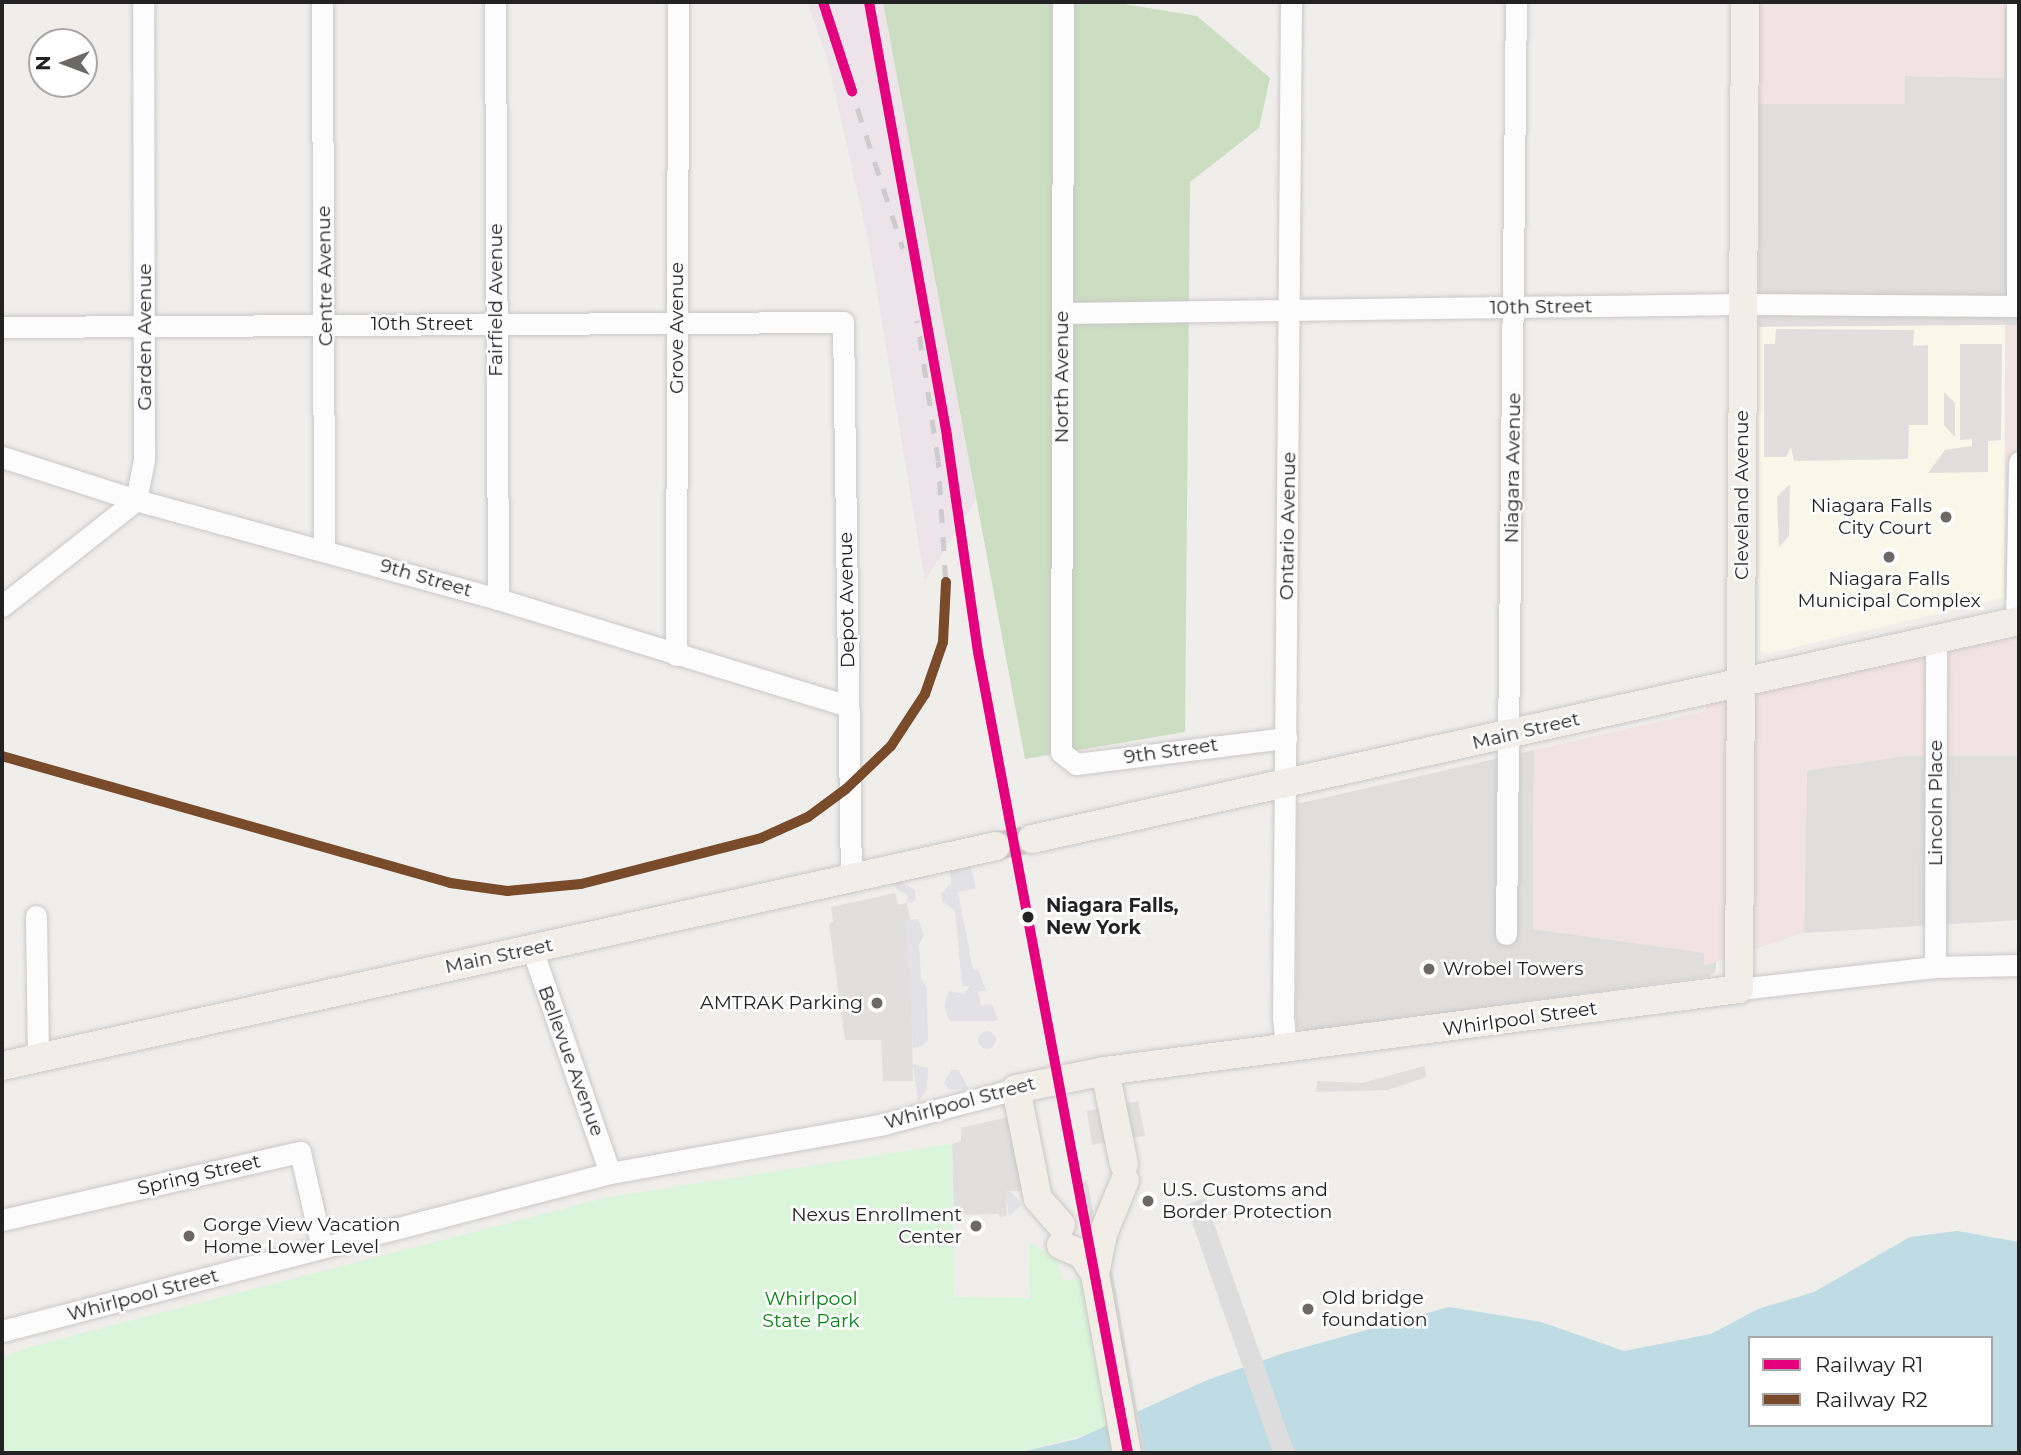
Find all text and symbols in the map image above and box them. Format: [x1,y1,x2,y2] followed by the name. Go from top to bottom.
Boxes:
[28,28,98,98] north arrow
[32,55,55,71] text: N
[312,206,338,346] street label: Centre Avenue
[485,223,507,377] street label: Fairfield Avenue
[666,262,688,394] street label: Grove Avenue
[134,263,156,411] street label: Garden Avenue
[1490,295,1592,319] street label: 10th Street
[1051,311,1073,443] street label: North Avenue
[371,313,473,335] street label: 10th Street
[1500,392,1526,544] street label: Niagara Avenue
[1731,410,1753,580] street label: Cleveland Avenue
[1275,452,1301,600] street label: Ontario Avenue
[1811,495,1932,539] place label: Niagara Falls City Court
[1938,509,1954,525] marker: Niagara Falls City Court
[834,532,860,668] street label: Depot Avenue
[1881,549,1897,565] marker: Niagara Falls Municipal Complex
[377,554,475,602] street label: 9th Street
[1797,568,1981,612] place label: Niagara Falls Municipal Complex
[1470,708,1582,754] street label: Main Street
[1123,733,1219,769] street label: 9th Street
[1925,740,1947,866] street label: Lincoln Place
[1046,895,1179,939] place label: Niagara Falls, New York
[1017,906,1039,928] marker: Niagara Falls, New York
[443,933,555,979] street label: Main Street
[1443,958,1583,980] place label: Wrobel Towers
[1421,961,1437,977] marker: Wrobel Towers
[533,983,609,1139] street label: Bellevue Avenue
[700,992,863,1014] place label: AMTRAK Parking
[869,995,885,1011] marker: AMTRAK Parking
[1441,997,1599,1041] street label: Whirlpool Street
[882,1072,1038,1134] street label: Whirlpool Street
[135,1150,263,1200] street label: Spring Street
[1162,1179,1332,1223] place label: U.S. Customs and Border Protection
[1140,1193,1156,1209] marker: U.S. Customs and Border Protection
[791,1204,962,1248] place label: Nexus Enrollment Center
[203,1214,400,1258] place label: Gorge View Vacation Home Lower Level
[968,1218,984,1234] marker: Nexus Enrollment Center
[181,1228,197,1244] marker: Gorge View Vacation Home Lower Level
[65,1264,221,1326] street label: Whirlpool Street
[1322,1287,1427,1331] place label: Old bridge foundation
[762,1288,860,1332] park label: Whirlpool State Park
[1300,1301,1316,1317] marker: Old bridge foundation
[1748,1336,1993,1427] legend
[1815,1352,1923,1377] text: Railway R1
[1815,1387,1928,1412] text: Railway R2

